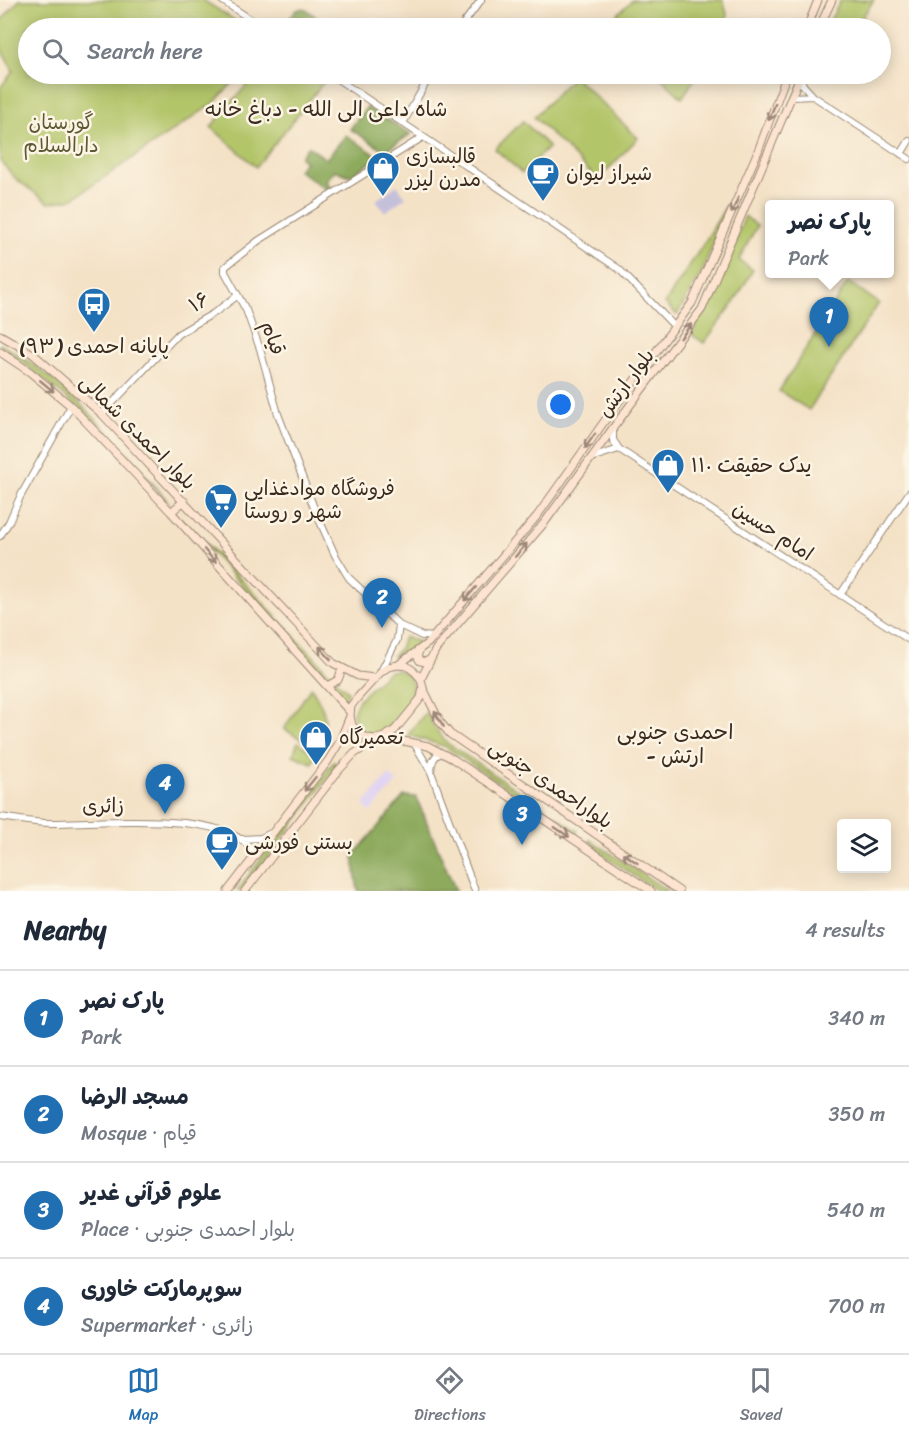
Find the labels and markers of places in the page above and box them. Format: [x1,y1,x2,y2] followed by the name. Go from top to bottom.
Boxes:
[404,139,481,197] place label: قالبسازی مدرن لیزر
[365,150,401,197] shop icon: قالبسازی مدرن لیزر
[525,155,561,202] cafe icon: شیراز لیوان
[566,156,652,191] place label: شیراز لیوان
[76,286,112,333] bus stop icon: پایانه احمدی (۹۳)
[810,298,848,347] pin: 1
[19,329,169,364] place label: پایانه احمدی (۹۳)
[650,447,686,494] shop icon: یدک حقیقت ۱۱۰
[691,448,812,483] place label: یدک حقیقت ۱۱۰
[244,471,395,529] place label: فروشگاه موادغذایی شهر و روستا
[203,482,239,529] supermarket icon: فروشگاه موادغذایی شهر و روستا
[362,578,401,628] pin: 2
[298,719,334,766] shop icon: تعمیرگاه
[339,720,404,755] place label: تعمیرگاه
[146,764,184,814] pin: 4
[502,796,542,845] pin: 3
[204,824,240,871] cafe icon: بستنی فورشی
[245,825,353,860] place label: بستنی فورشی

